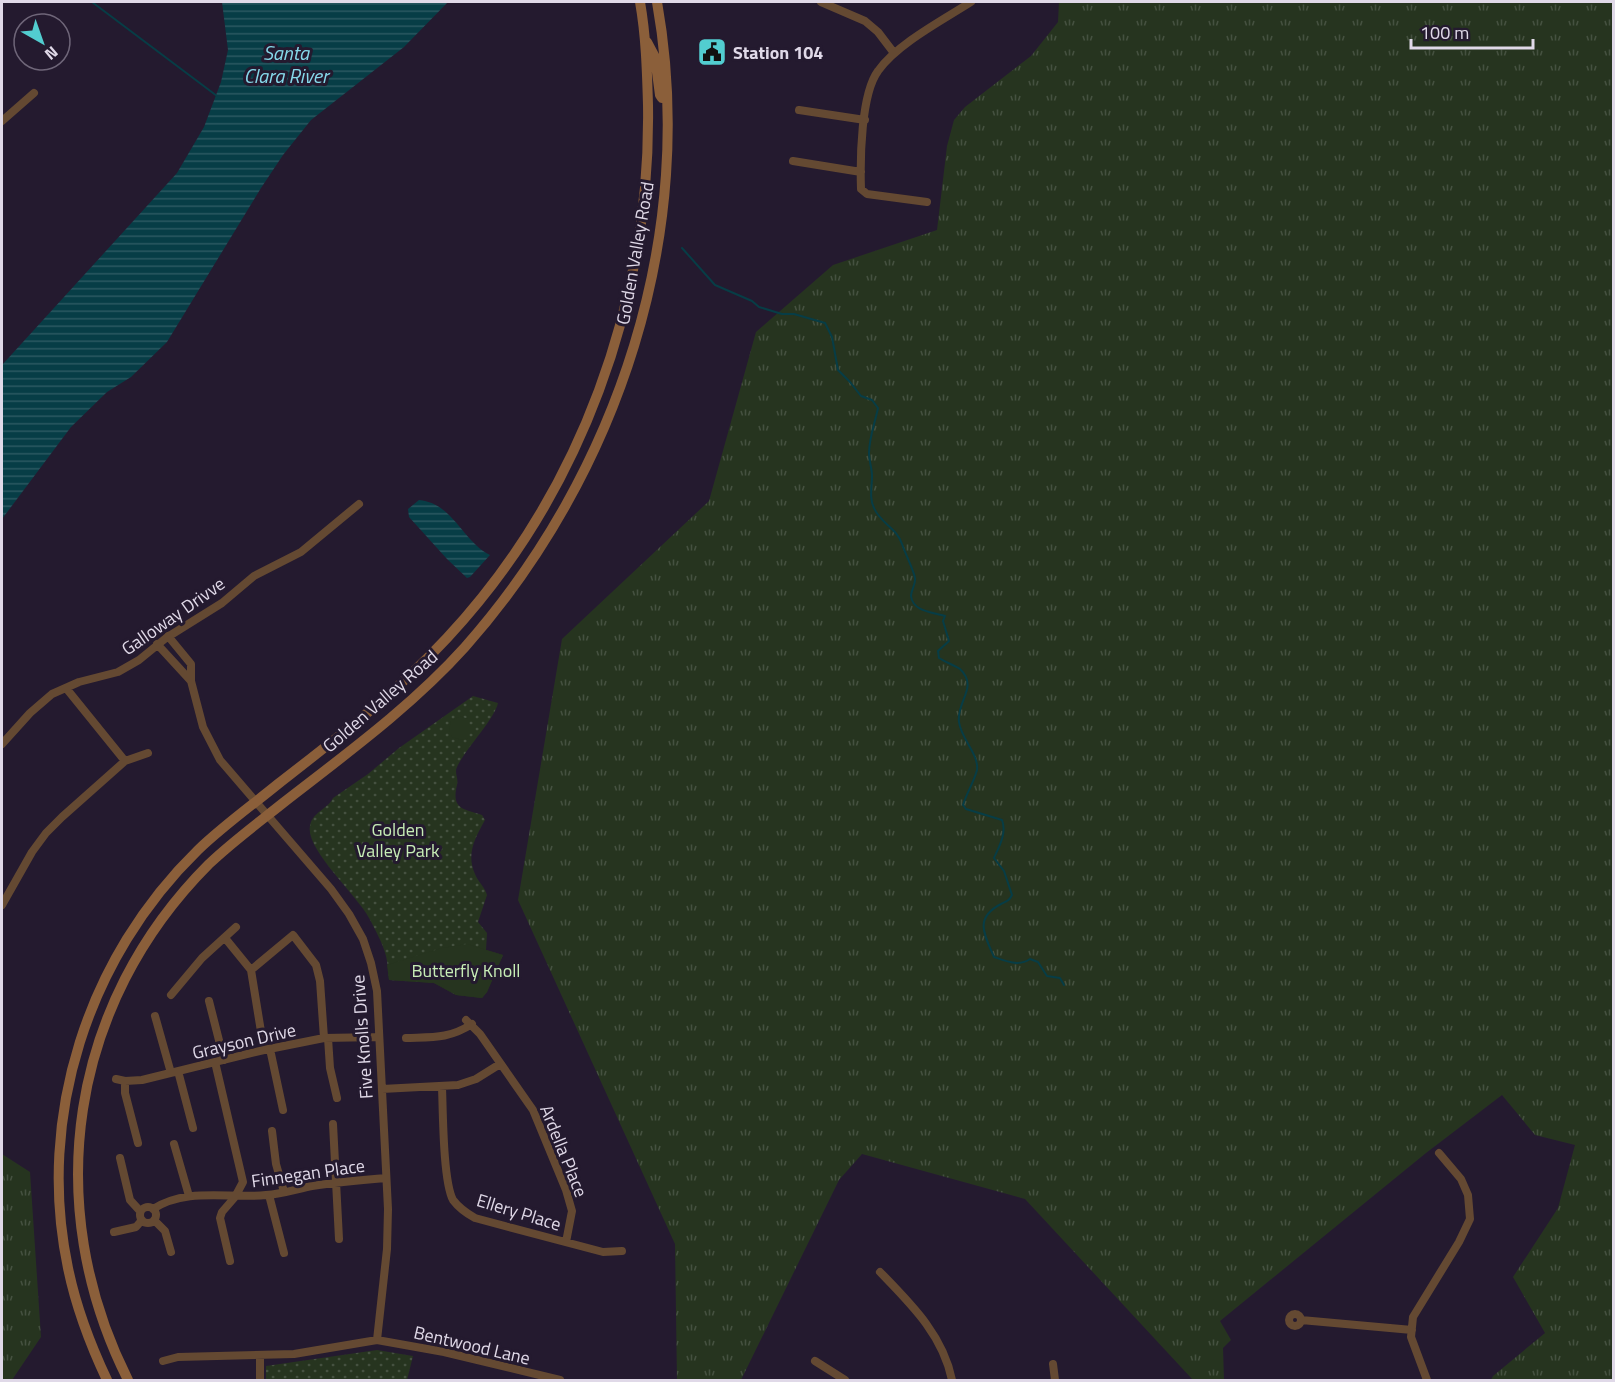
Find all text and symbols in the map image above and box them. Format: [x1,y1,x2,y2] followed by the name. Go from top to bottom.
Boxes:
[12,12,72,72] north arrow
[1411,12,1532,50] scale bar
[1420,19,1469,46] text: 100 m
[696,36,728,68] public building icon: Station 104
[244,37,331,91] water label: Santa Clara River
[733,39,823,66] place label: Station 104
[40,41,64,66] text: N
[609,179,661,327] street label: Golden Valley Road
[116,570,230,662] street label: Galloway Drivve
[316,643,444,759] street label: Golden Valley Road
[356,816,440,864] park label: Golden Valley Park
[411,957,521,984] park label: Butterfly Knoll
[344,974,380,1100] street label: Five Knolls Drive
[189,1016,299,1066] street label: Grayson Drive
[533,1101,595,1201] street label: Ardella Place
[249,1152,367,1194] street label: Finnegan Place
[473,1186,565,1238] street label: Ellery Place
[411,1319,533,1371] street label: Bentwood Lane

